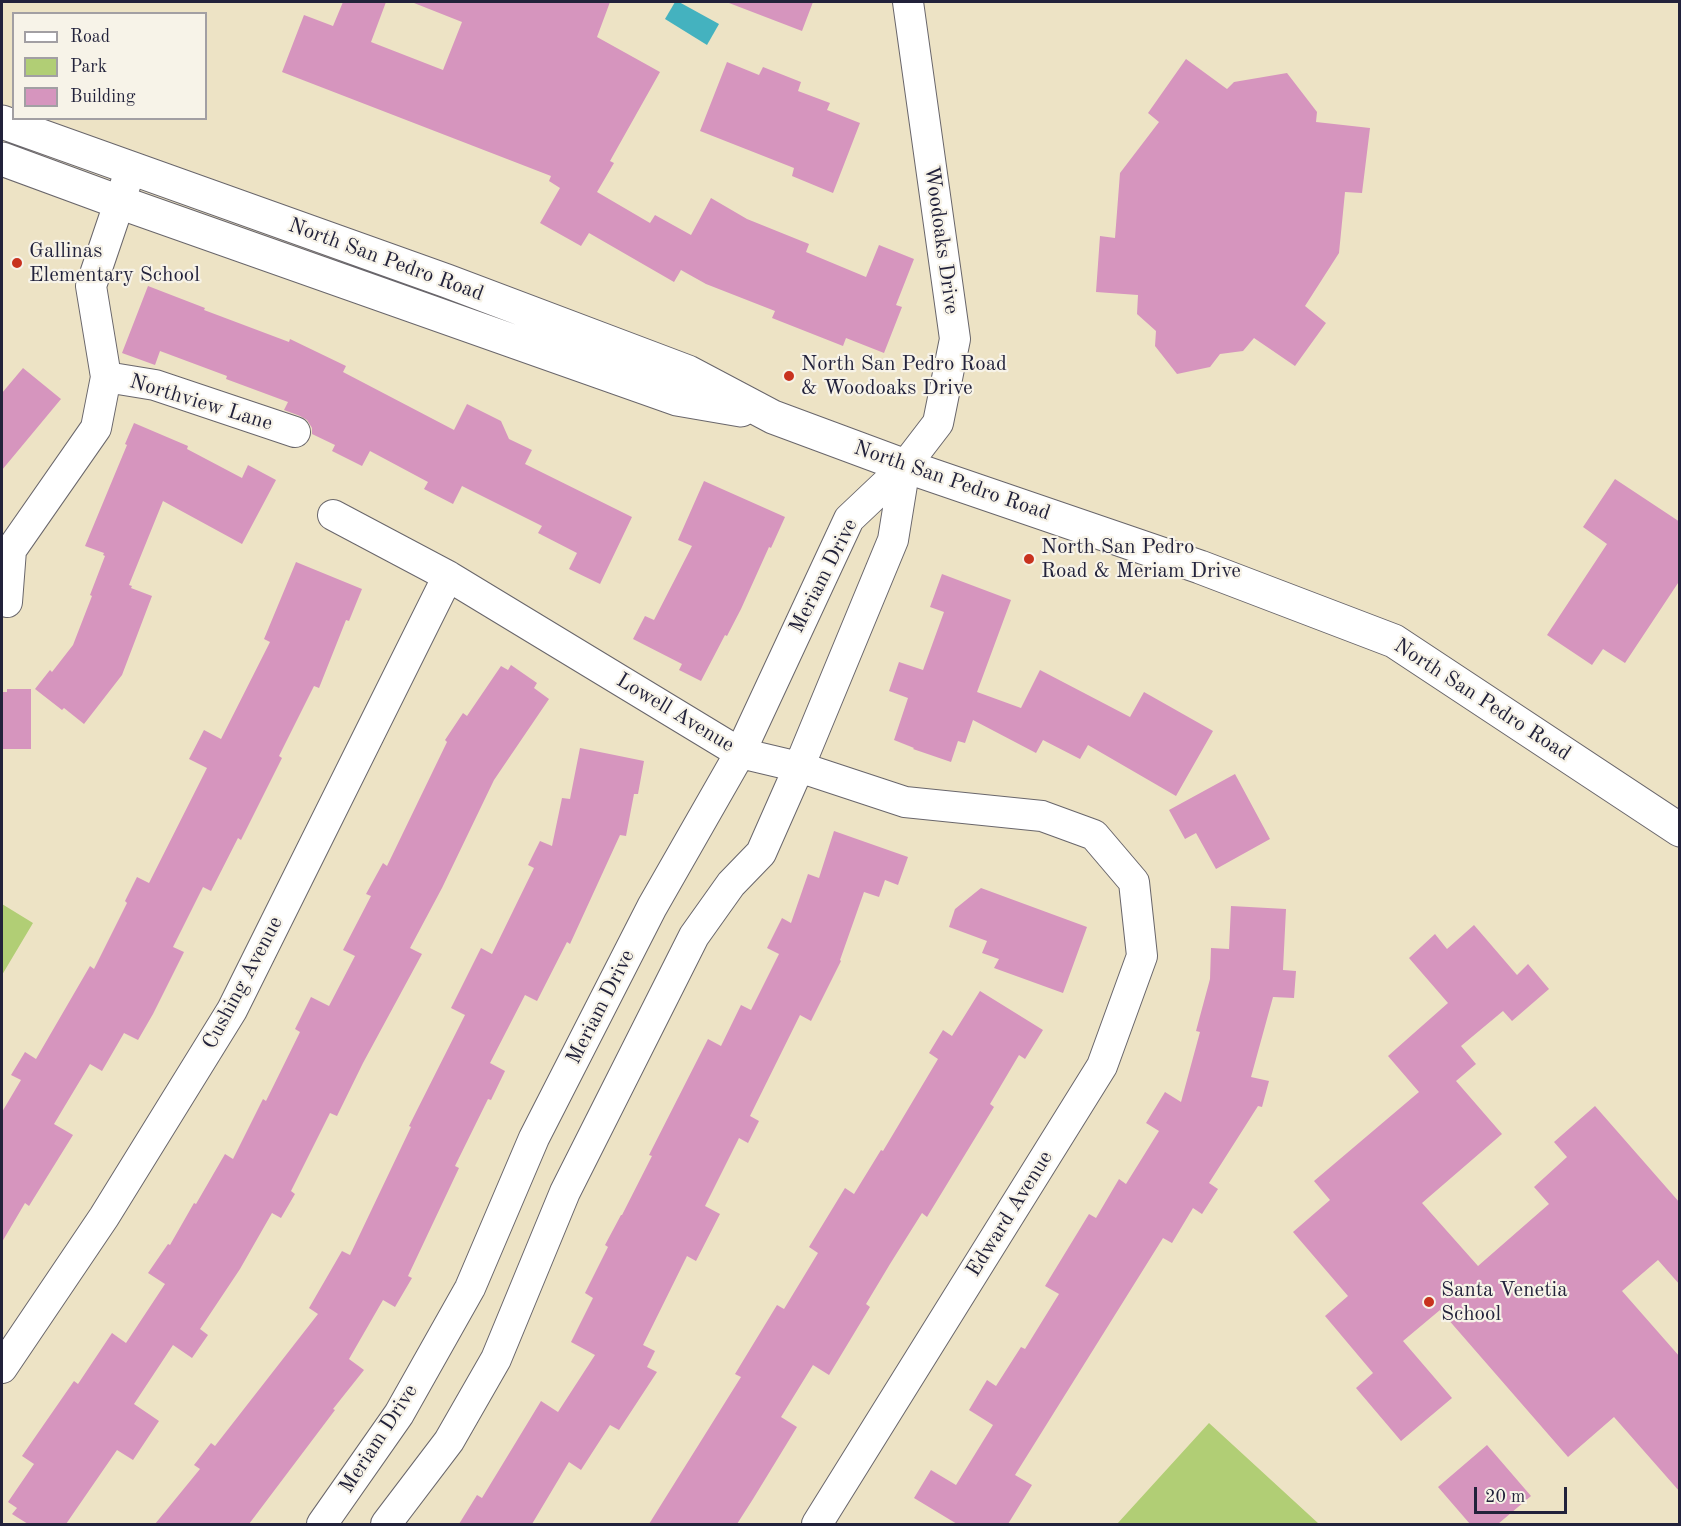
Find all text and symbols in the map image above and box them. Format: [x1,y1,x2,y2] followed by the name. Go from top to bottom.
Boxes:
[12,12,207,120] legend
[70,28,110,46] text: Road
[70,58,107,76] text: Park
[70,88,135,106] text: Building
[918,164,964,316] street label: Woodoaks Drive
[285,213,487,307] street label: North San Pedro Road
[29,238,200,288] place label: Gallinas Elementary School
[10,256,24,270] marker: Gallinas Elementary School
[801,351,1007,401] place label: North San Pedro Road & Woodoaks Drive
[127,369,275,437] street label: Northview Lane
[782,369,796,383] marker: North San Pedro Road & Woodoaks Drive
[851,436,1053,526] street label: North San Pedro Road
[784,515,864,637] street label: Meriam Drive
[1041,534,1241,584] place label: North San Pedro Road & Meriam Drive
[1022,552,1036,566] marker: North San Pedro Road & Meriam Drive
[1389,633,1575,767] street label: North San Pedro Road
[612,668,738,758] street label: Lowell Avenue
[197,912,289,1054] street label: Cushing Avenue
[561,946,641,1068] street label: Meriam Drive
[961,1146,1059,1282] street label: Edward Avenue
[1441,1277,1568,1327] place label: Santa Venetia School
[1422,1295,1436,1309] marker: Santa Venetia School
[334,1380,424,1498] street label: Meriam Drive
[1477,1475,1570,1513] scale bar
[1485,1488,1525,1506] text: 20 m

